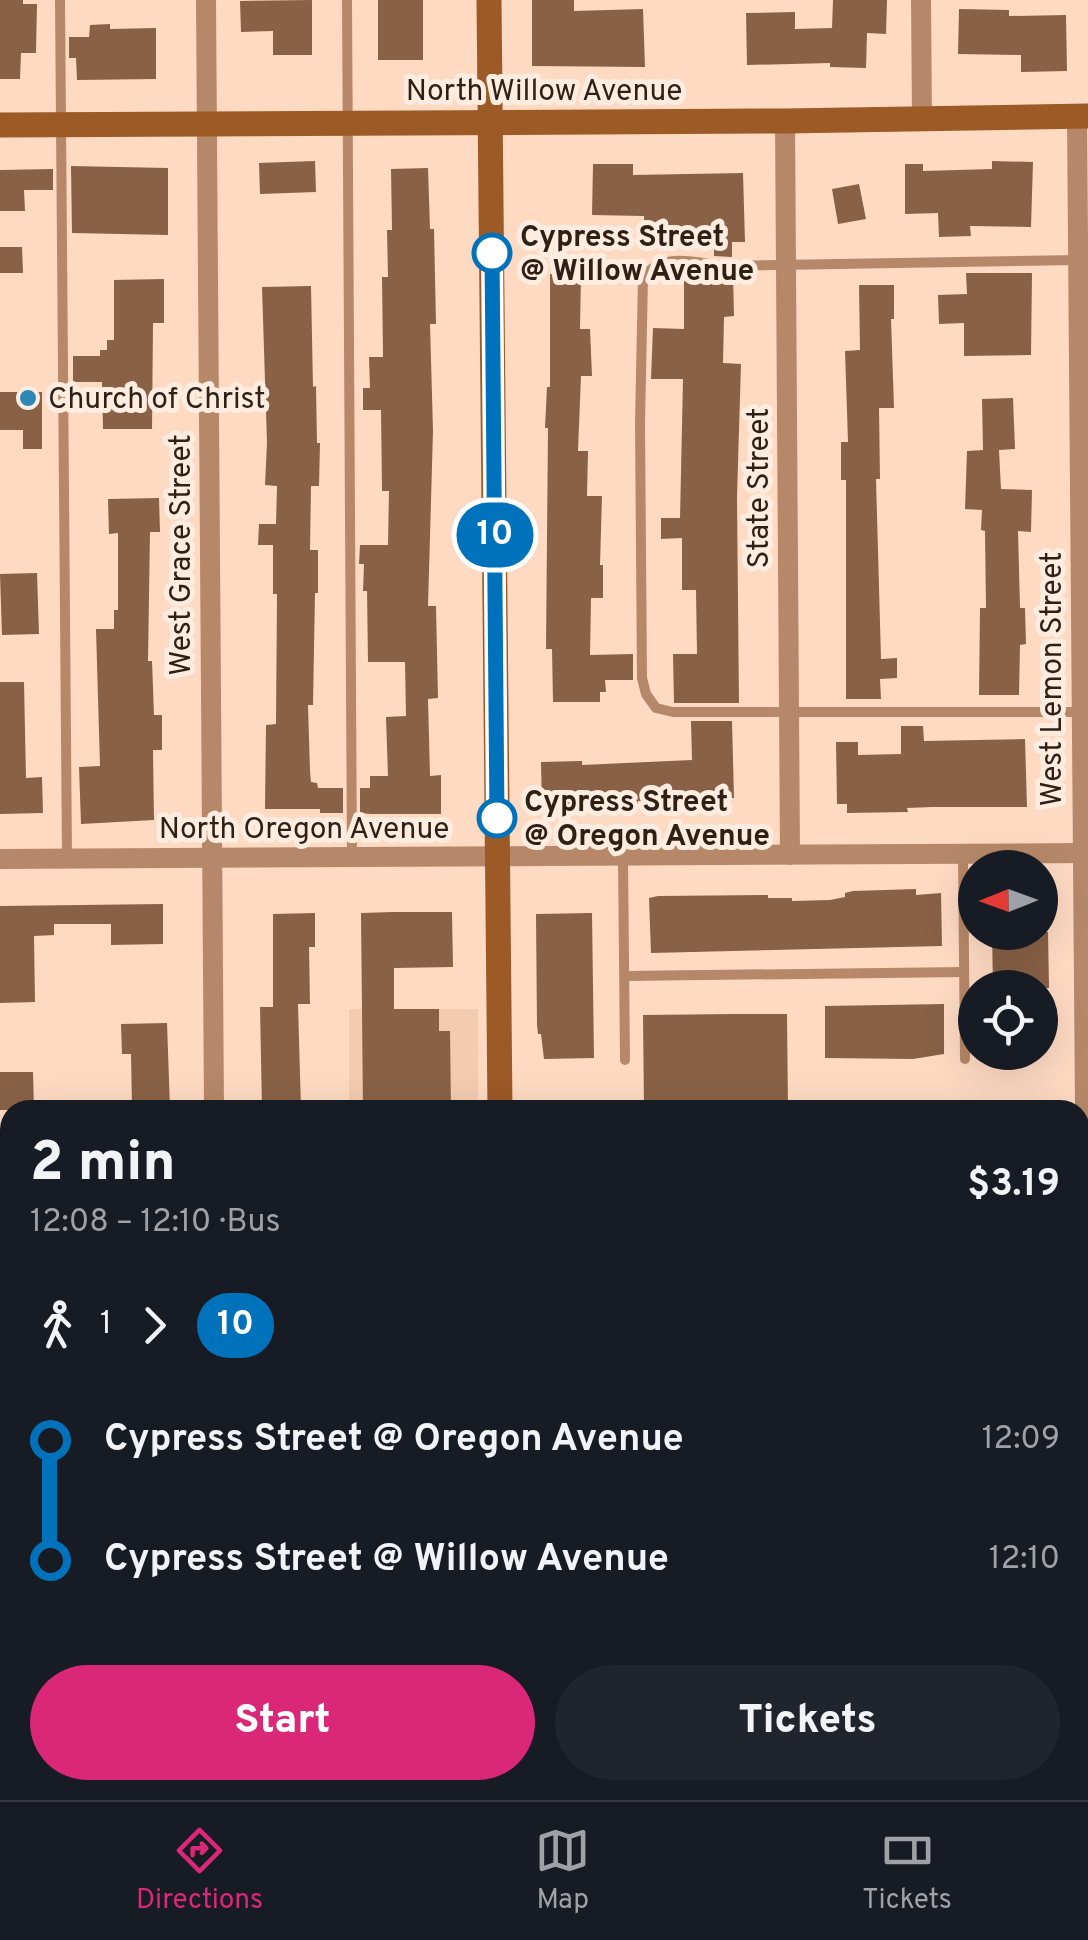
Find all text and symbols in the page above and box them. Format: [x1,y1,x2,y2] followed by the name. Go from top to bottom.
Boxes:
[406,74,682,111] street label: North Willow Avenue
[520,220,754,291] place label: Cypress Street @ Willow Avenue
[473,234,511,272] marker: Cypress Street @ Willow Avenue
[48,382,266,419] place label: Church of Christ
[17,387,39,409] marker: Church of Christ
[742,408,779,568] street label: State Street
[164,434,201,676] street label: West Grace Street
[450,502,540,568] line badge: 10
[476,513,514,557] text: 10
[1035,552,1072,806] street label: West Lemon Street
[524,785,770,856] place label: Cypress Street @ Oregon Avenue
[478,799,516,837] marker: Cypress Street @ Oregon Avenue
[159,812,449,849] street label: North Oregon Avenue
[958,850,1058,950] north arrow
[958,850,1058,1070] map controls
[958,970,1058,1070] button: locate
[30,1130,176,1200] text: 2 min
[967,1161,1060,1210] text: $3.19
[30,1203,280,1243] text: 12:08 – 12:10 · Bus
[30,1298,85,1353] icon: walk
[127,1298,182,1353] icon: forward
[217,1303,254,1347] text: 10
[100,1305,112,1345] text: 1
[104,1416,684,1465] text: Cypress Street @ Oregon Avenue
[982,1420,1060,1460] text: 12:09
[104,1536,669,1585] text: Cypress Street @ Willow Avenue
[989,1540,1060,1580] text: 12:10
[30,1665,535,1780] button: Start
[555,1665,1060,1780] button: Tickets
[136,1823,263,1919] tab: Directions
[535,1823,590,1919] tab: Map
[862,1823,952,1919] tab: Tickets

